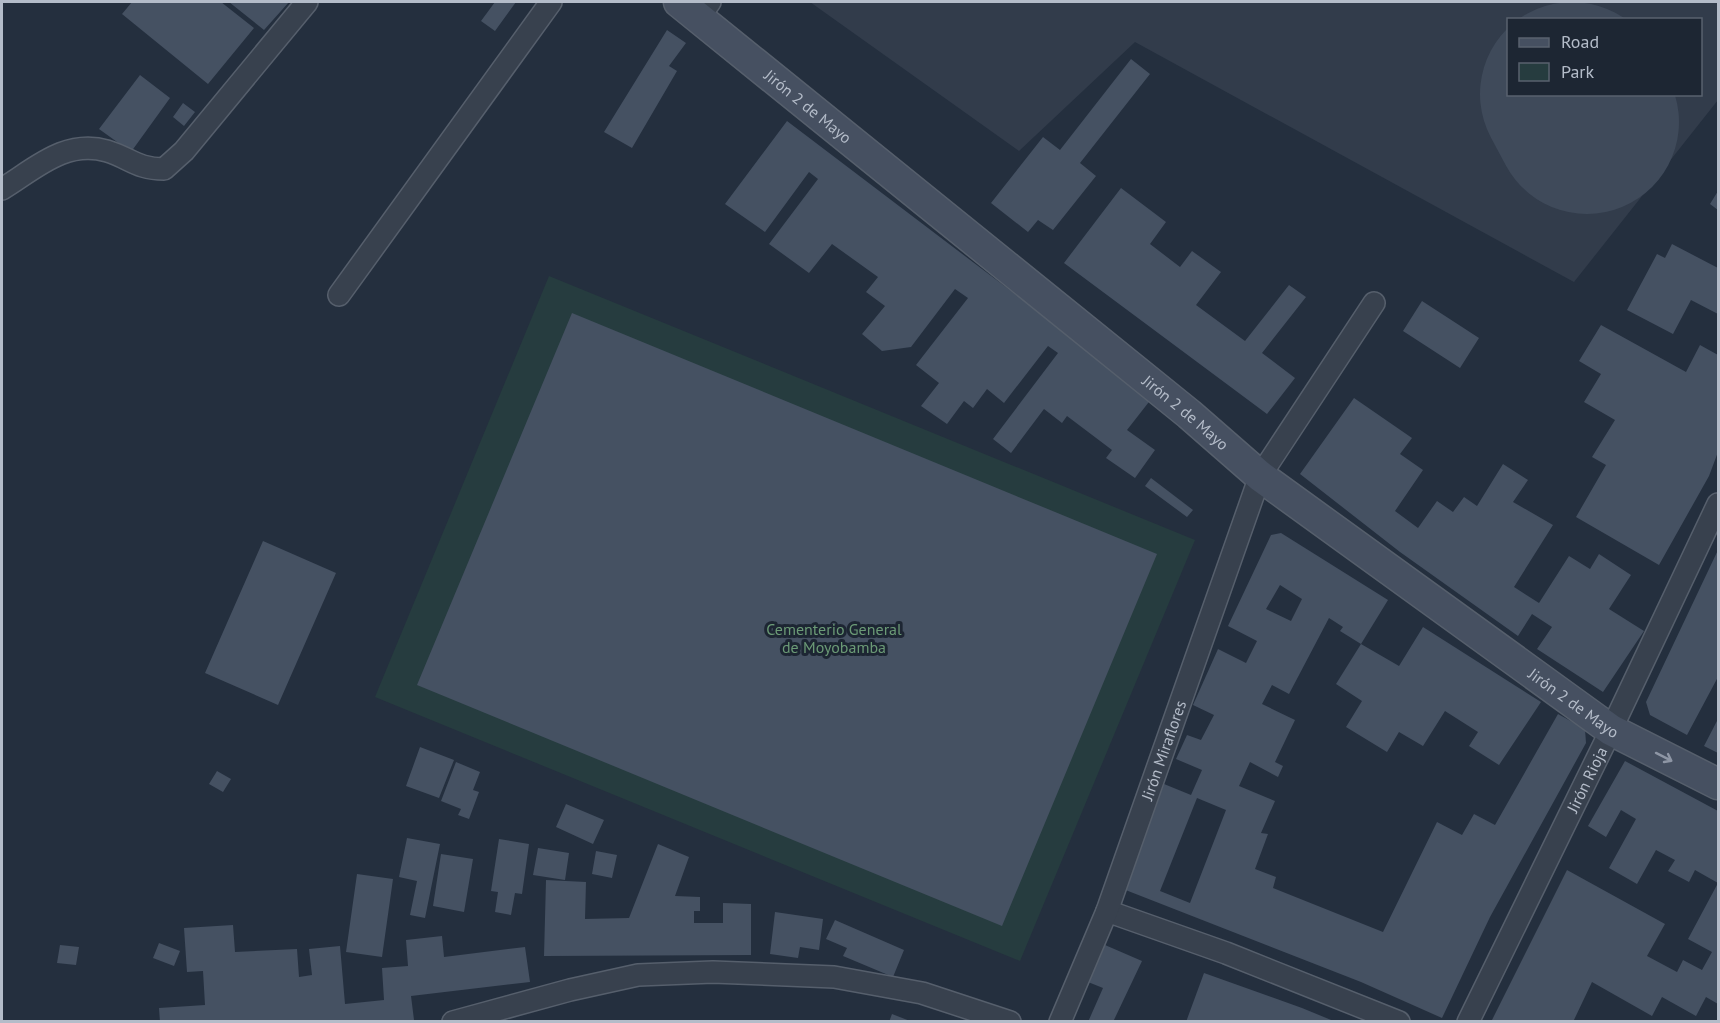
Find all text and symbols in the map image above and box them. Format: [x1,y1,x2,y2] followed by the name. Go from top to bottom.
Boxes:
[1507,18,1702,96] legend
[1561,30,1599,53] text: Road
[1561,60,1594,83] text: Park
[760,64,856,148] street label: Jirón 2 de Mayo
[1138,370,1233,454] street label: Jirón 2 de Mayo
[766,619,902,657] park label: Cementerio General de Moyobamba
[1524,663,1622,742] street label: Jirón 2 de Mayo
[1136,697,1190,804] street label: Jirón Miraflores
[1562,743,1611,817] street label: Jirón Rioja
[1654,751,1672,763] one-way arrow

